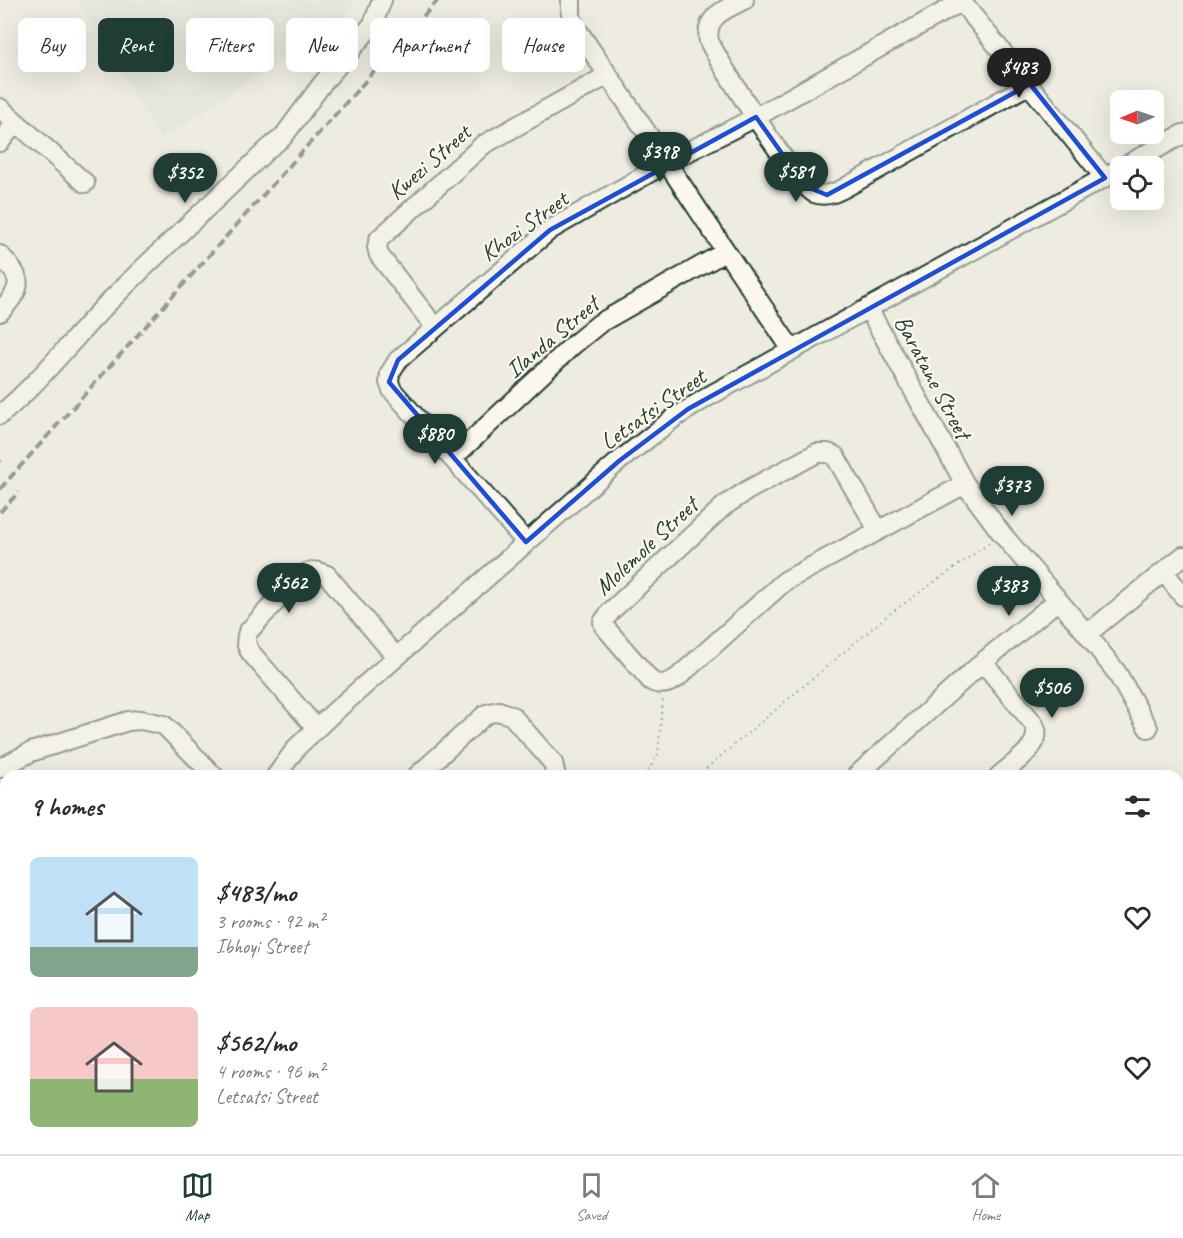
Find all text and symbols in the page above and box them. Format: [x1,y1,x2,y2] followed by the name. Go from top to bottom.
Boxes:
[18,18,86,72] chip: Buy
[98,18,174,72] chip: Rent
[186,18,274,72] chip: Filters
[286,18,358,72] chip: New
[370,18,490,72] chip: Apartment
[502,18,585,72] chip: House
[983,48,1055,99] pin: $483
[1001,55,1037,80] text: $483
[1110,90,1164,144] north arrow
[1110,90,1164,210] map controls
[381,116,478,206] street label: Kwezi Street
[624,132,696,183] pin: $398
[642,139,678,164] text: $398
[760,152,832,203] pin: $581
[149,153,221,204] pin: $352
[1110,156,1164,210] button: locate
[778,159,814,184] text: $581
[167,160,203,185] text: $352
[474,183,576,268] street label: Khozi Street
[499,287,607,385] street label: Ilanda Street
[888,310,980,447] street label: Baratane Street
[594,361,713,456] street label: Letsatsi Street
[399,414,471,465] pin: $880
[417,421,453,446] text: $880
[976,466,1048,517] pin: $373
[994,473,1030,498] text: $373
[588,488,706,602] street label: Molemole Street
[253,563,325,614] pin: $562
[973,566,1045,617] pin: $383
[271,570,307,595] text: $562
[991,573,1027,598] text: $383
[1016,668,1088,719] pin: $506
[1034,675,1070,700] text: $506
[30,790,103,823] text: 9 homes
[1121,790,1154,823] icon: filters
[216,876,296,909] text: $483/mo
[78,881,150,953] icon: home
[1121,901,1154,934] icon: heart
[216,909,324,934] text: 3 rooms · 92 m²
[216,934,308,959] text: Ibhoyi Street
[216,1026,296,1059] text: $562/mo
[78,1031,150,1103] icon: home
[1121,1051,1154,1084] icon: heart
[216,1059,324,1084] text: 4 rooms · 96 m²
[216,1084,318,1109] text: Letsatsi Street
[181,1169,214,1225] tab: Map
[575,1169,608,1225] tab: Saved
[969,1169,1002,1225] tab: Home

